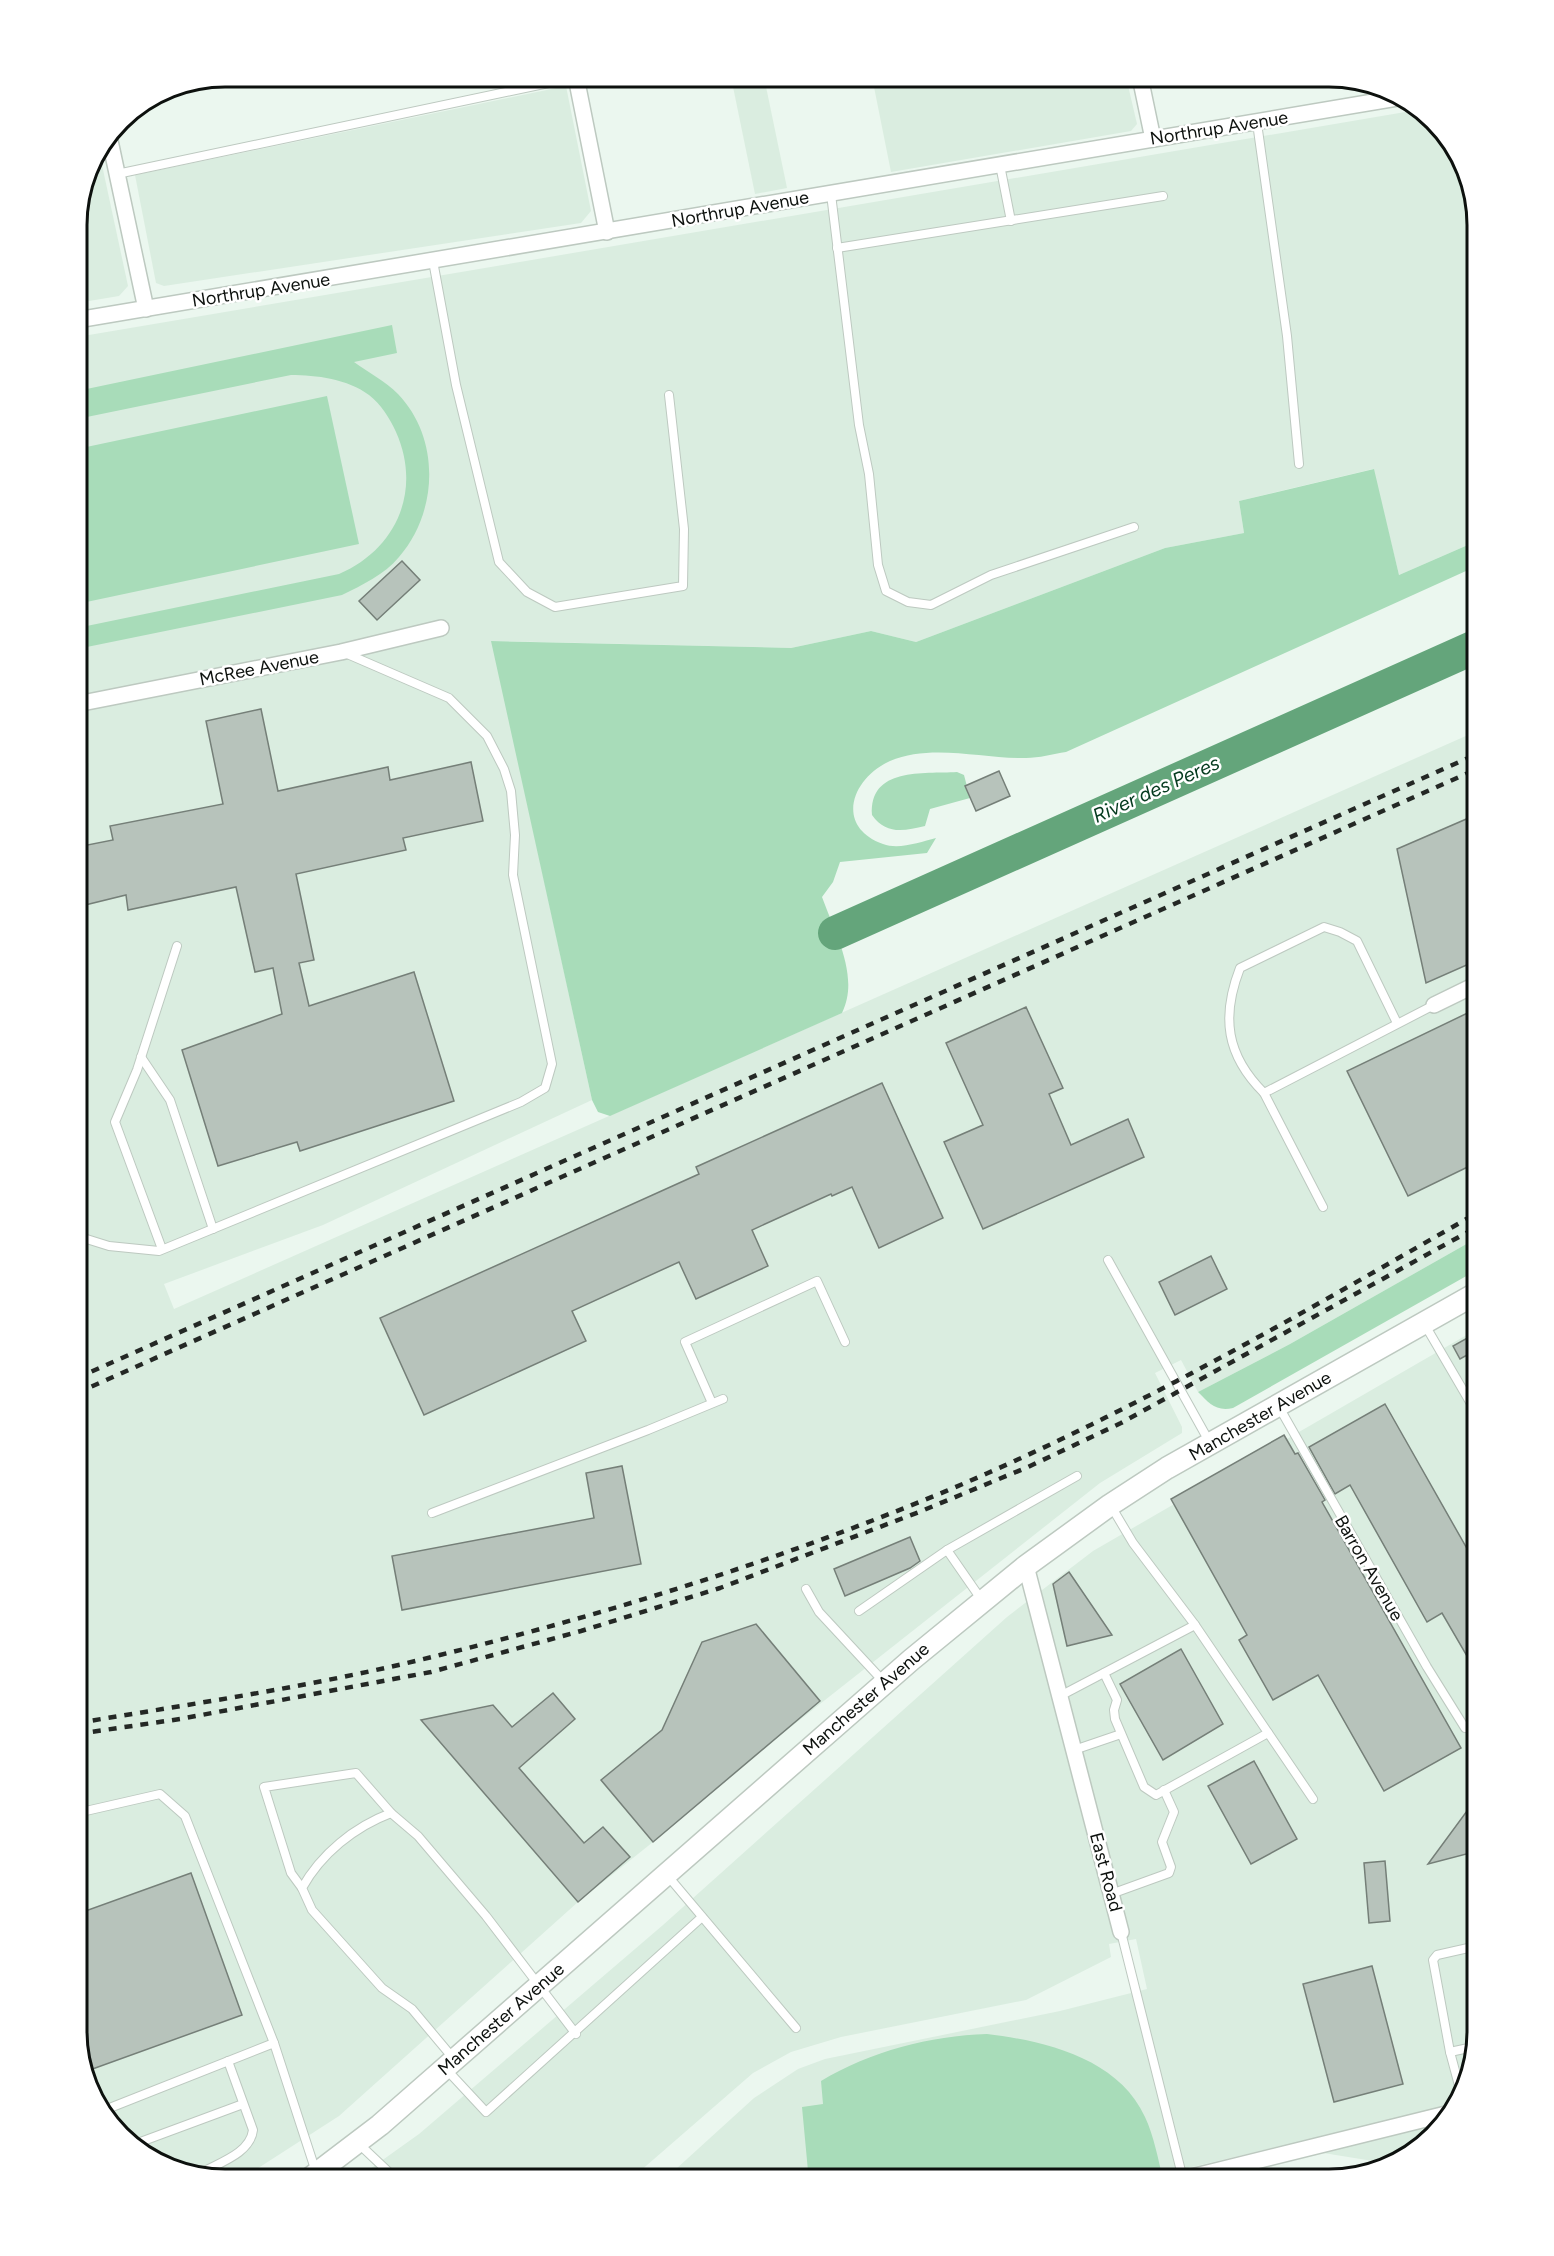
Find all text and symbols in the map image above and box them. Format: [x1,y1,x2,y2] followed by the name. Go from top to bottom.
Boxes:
[1148,106,1290,150] street label: Northrup Avenue
[669,186,811,232] street label: Northrup Avenue
[190,268,332,312] street label: Northrup Avenue
[197,646,321,690] street label: McRee Avenue
[1089,750,1224,828] water label: River des Peres
[1185,1366,1335,1466] street label: Manchester Avenue
[1330,1511,1408,1625] street label: Barron Avenue
[798,1638,934,1760] street label: Manchester Avenue
[1085,1830,1127,1914] street label: East Road
[433,1958,569,2080] street label: Manchester Avenue

